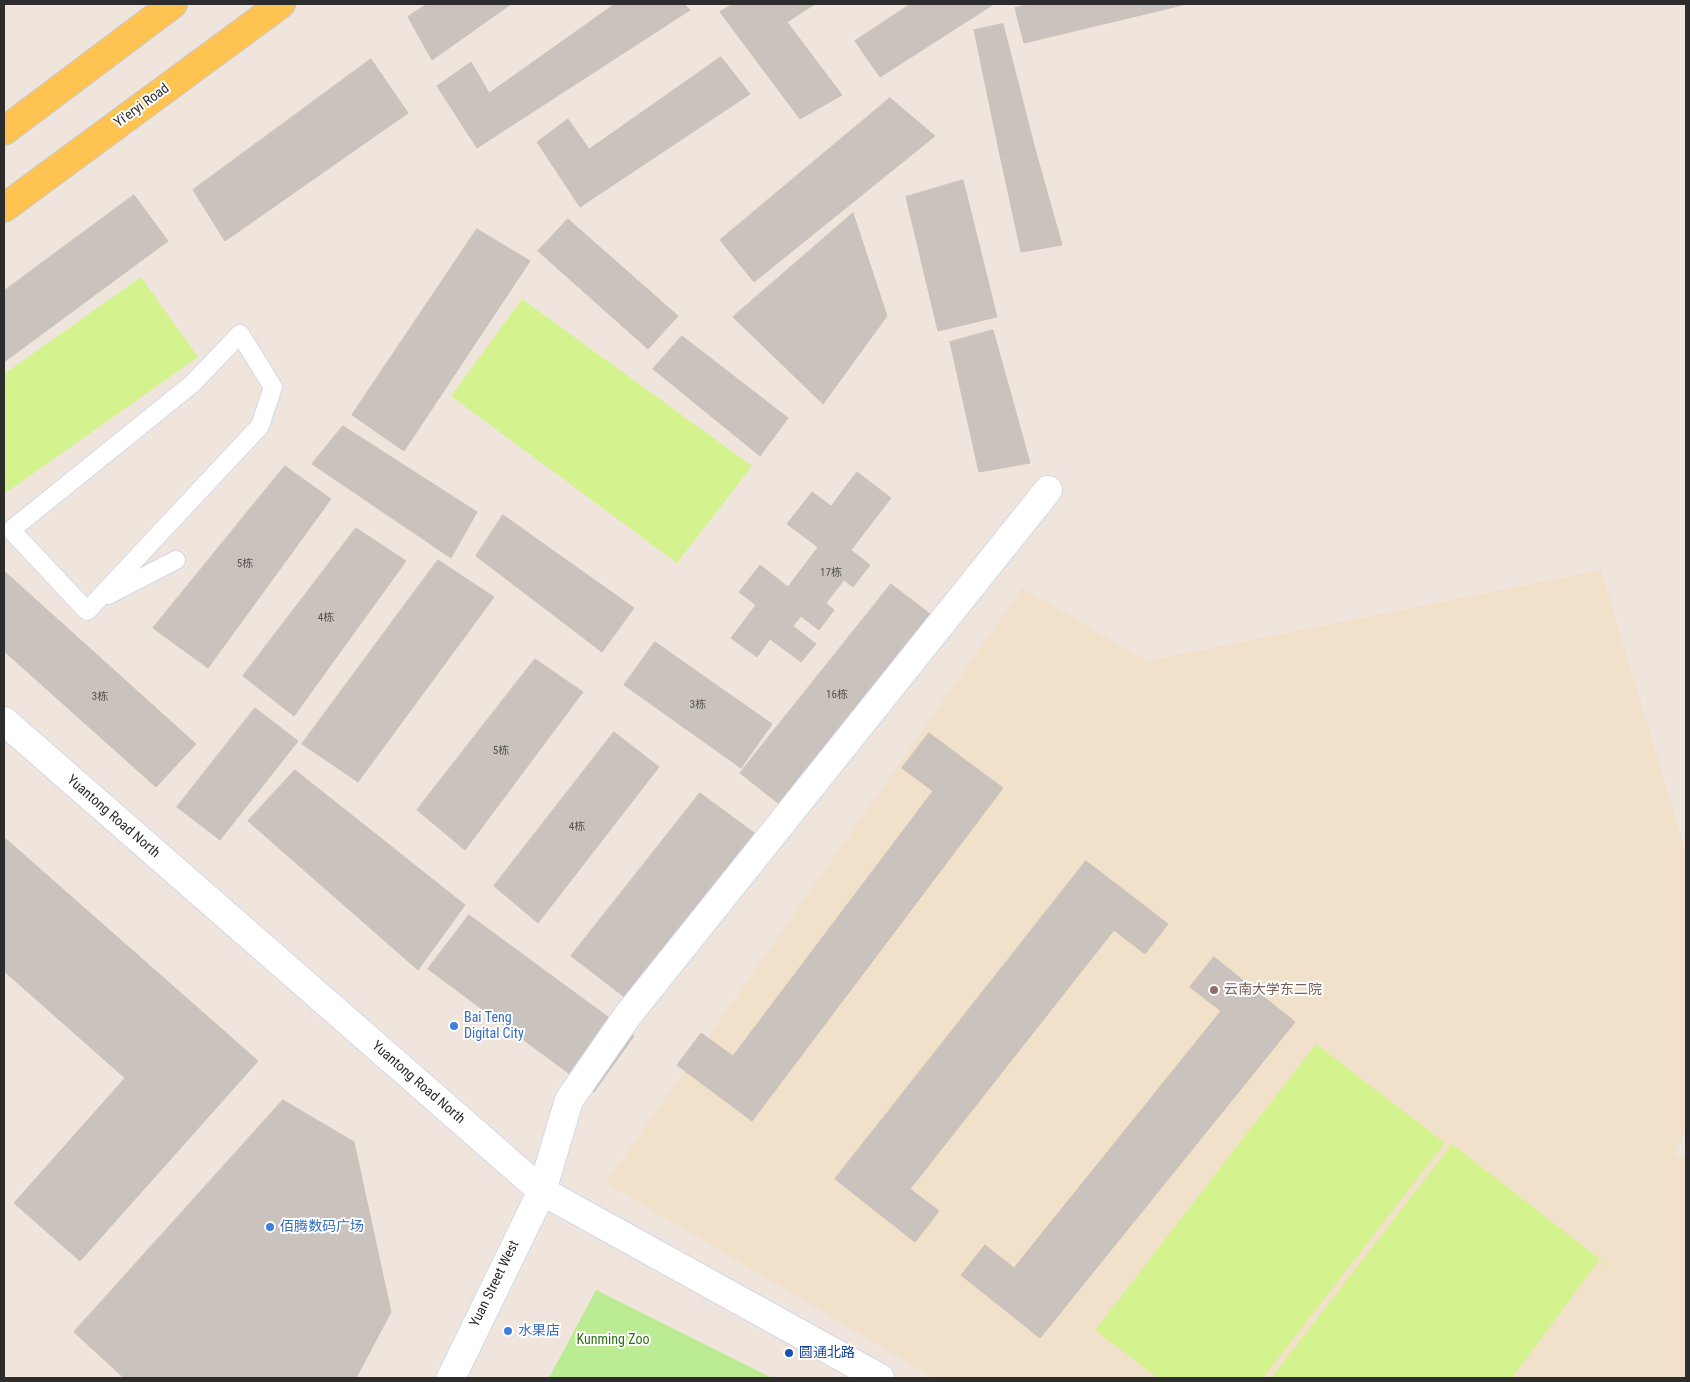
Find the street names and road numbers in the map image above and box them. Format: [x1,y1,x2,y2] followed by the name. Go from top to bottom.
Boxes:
[111,80,173,132] street label: Yi'eryi Road
[63,772,163,862] street label: Yuantong Road North
[368,1038,468,1128] street label: Yuantong Road North
[467,1238,523,1330] street label: Yuan Street West

